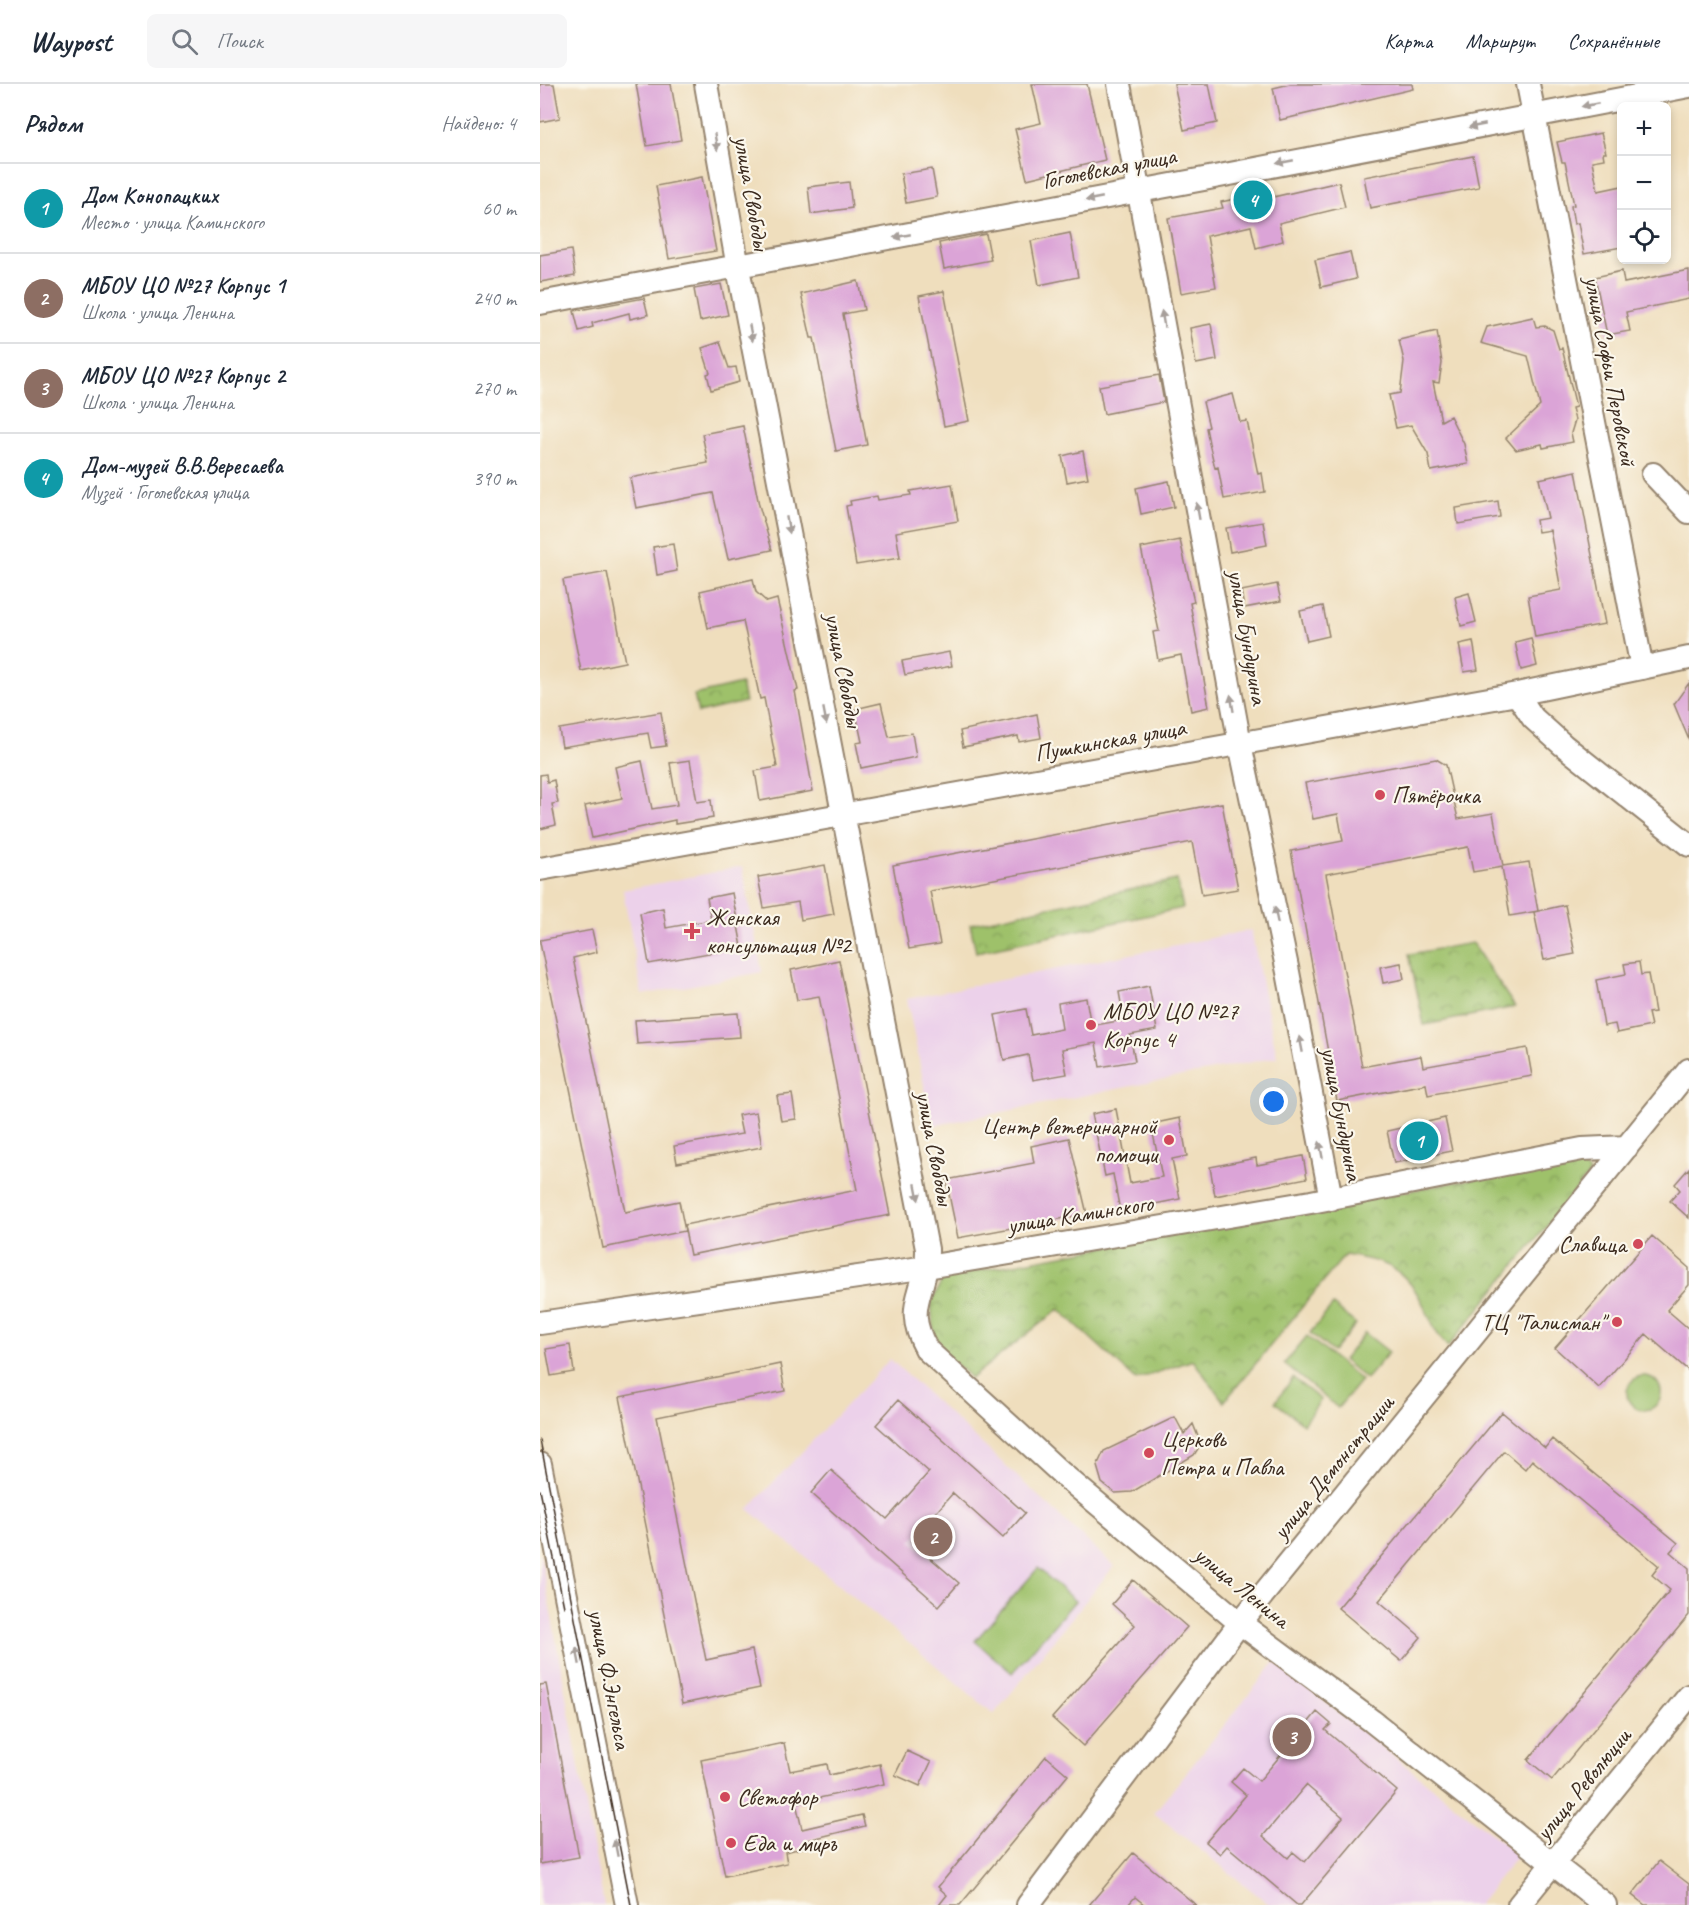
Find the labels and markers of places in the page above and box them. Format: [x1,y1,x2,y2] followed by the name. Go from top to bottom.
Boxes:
[1234,178,1272,222] pin: 4
[1392,780,1481,810] place label: Пятёрочка
[1373,788,1387,802] marker: Пятёрочка
[706,902,853,960] place label: Женская консультация №2
[683,922,701,940] marker: Женская консультация №2
[1103,996,1239,1054] place label: МБОУ ЦО №27 Корпус 4
[1084,1018,1098,1032] marker: МБОУ ЦО №27 Корпус 4
[982,1111,1159,1169] place label: Центр ветеринарной помощи
[1400,1118,1438,1164] pin: 1
[1162,1133,1176,1147] marker: Центр ветеринарной помощи
[1558,1229,1628,1259] place label: Славица
[1631,1237,1645,1251] marker: Славица
[1481,1307,1610,1337] place label: ТЦ "Талисман"
[1610,1315,1624,1329] marker: ТЦ "Талисман"
[1161,1424,1285,1482] place label: Церковь Петра и Павла
[1142,1446,1156,1460] marker: Церковь Петра и Павла
[914,1514,952,1560] pin: 2
[1272,1714,1311,1760] pin: 3
[737,1782,818,1812] place label: Светофор
[718,1790,732,1804] marker: Светофор
[743,1828,838,1858] place label: Еда и миръ
[724,1836,738,1850] marker: Еда и миръ

